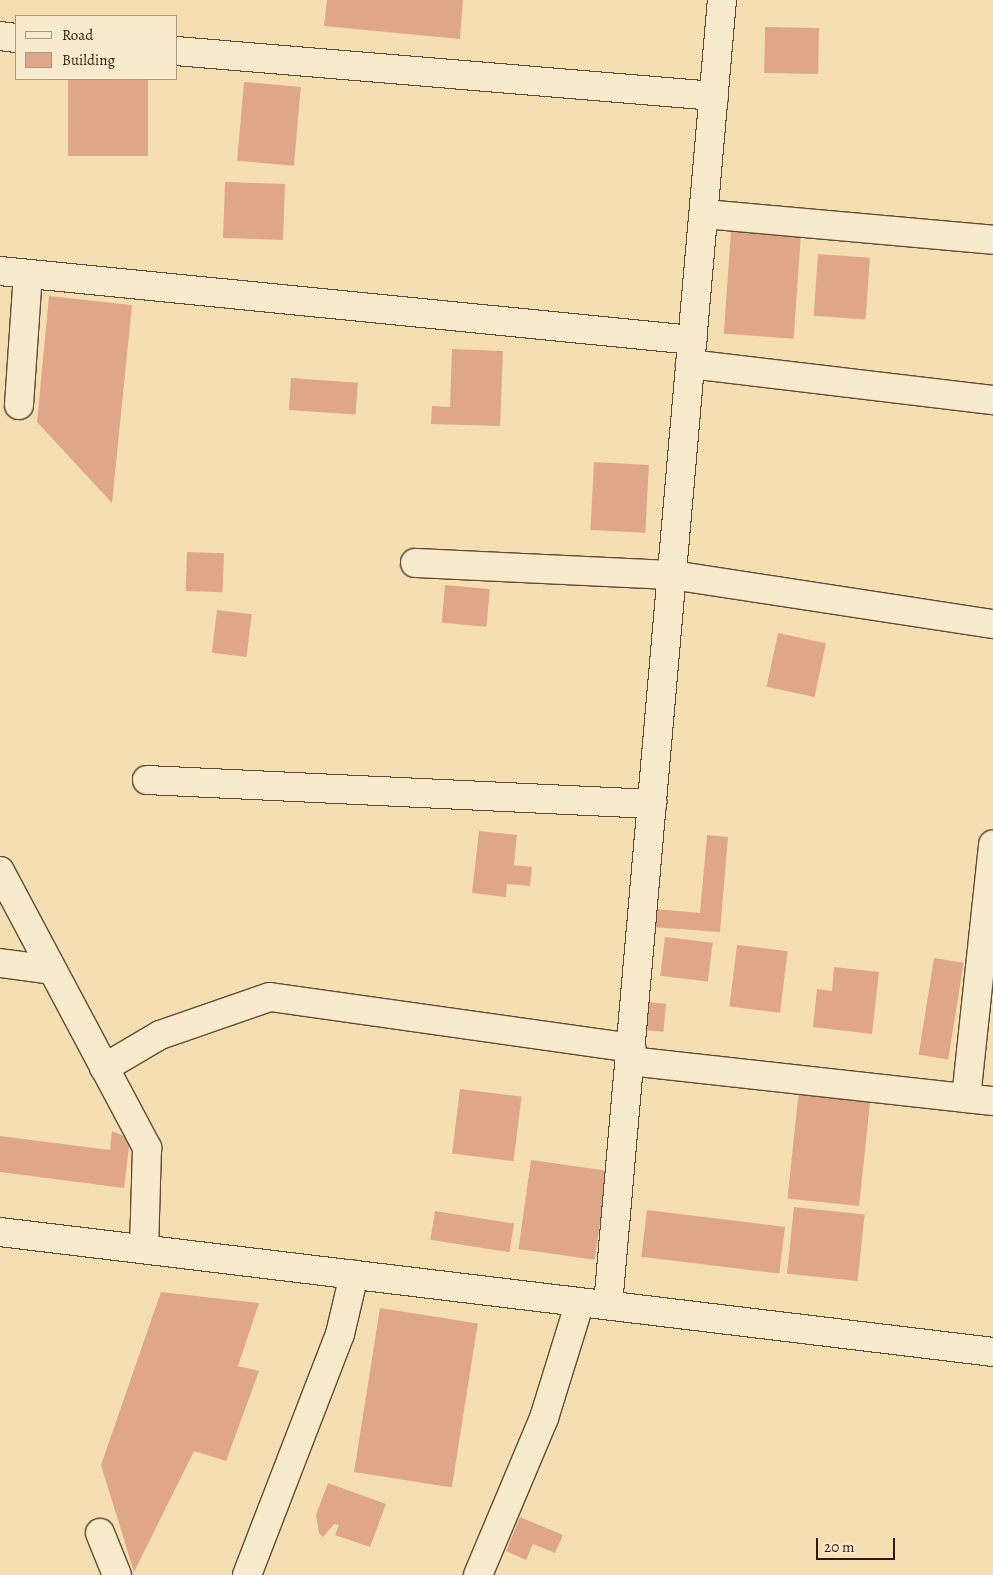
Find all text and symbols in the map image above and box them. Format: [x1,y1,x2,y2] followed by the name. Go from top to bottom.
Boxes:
[15,15,178,80] legend
[62,25,93,45] text: Road
[62,50,115,70] text: Building
[818,1528,897,1560] scale bar
[824,1537,855,1557] text: 20 m

